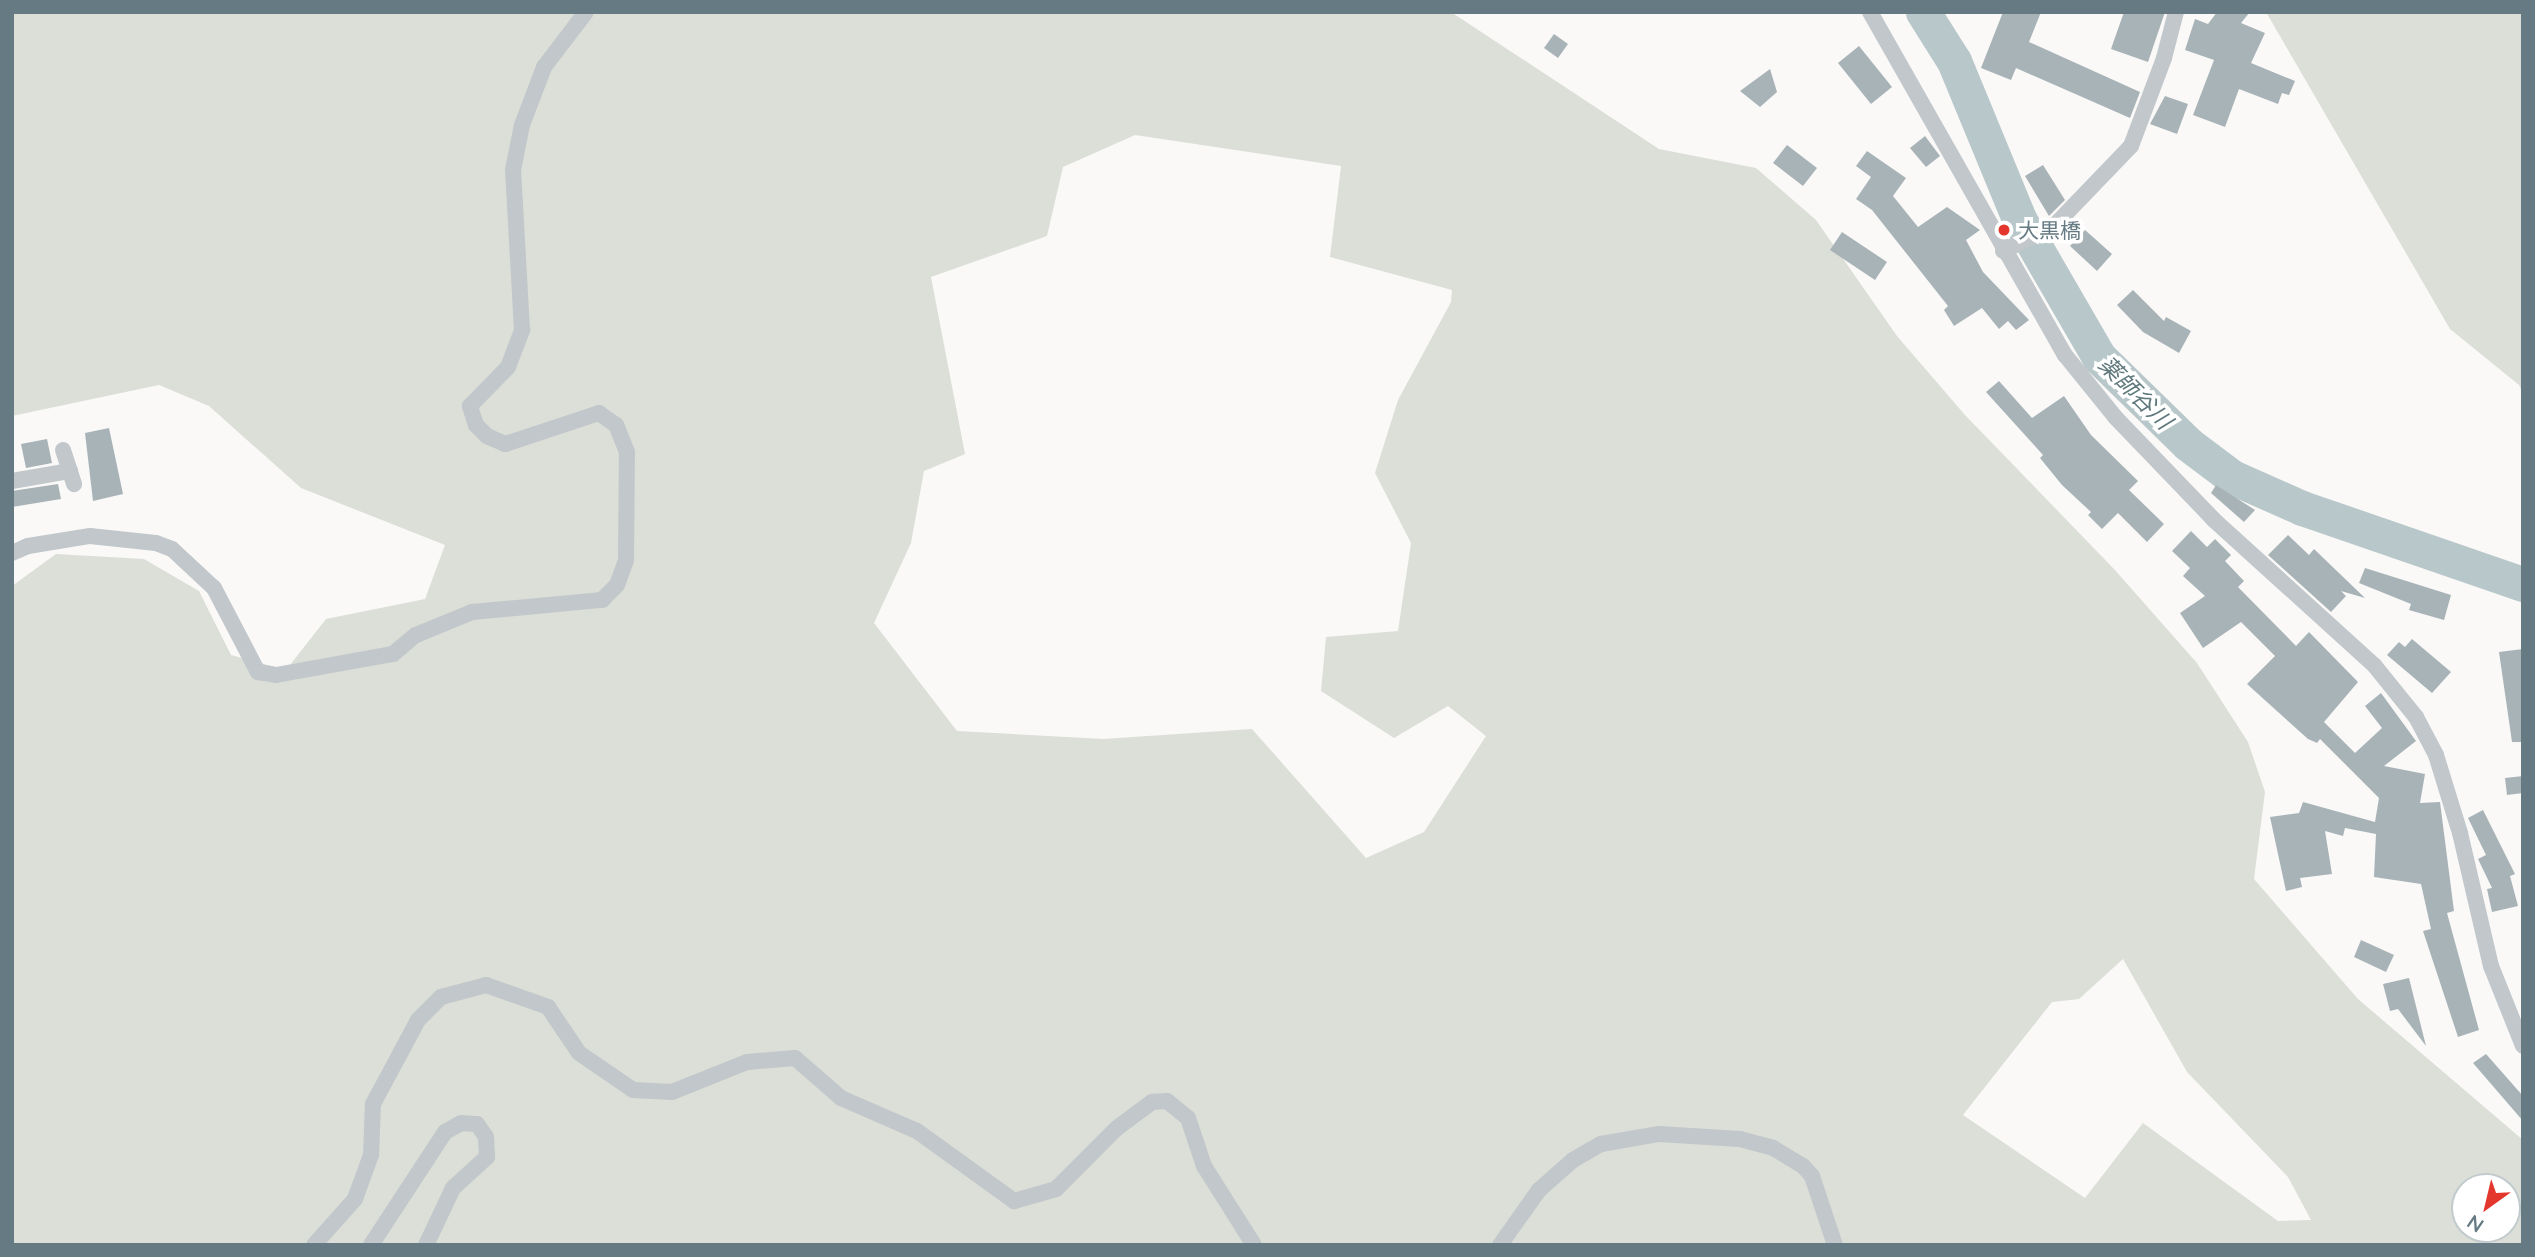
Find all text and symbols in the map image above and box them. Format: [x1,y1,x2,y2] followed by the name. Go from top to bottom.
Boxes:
[2018,217,2081,243] place label: 大黒橋
[1996,222,2012,238] marker: 大黒橋
[2094,350,2178,434] water label: 薬師谷川
[2451,1173,2521,1243] north arrow
[2463,1211,2488,1238] text: N

